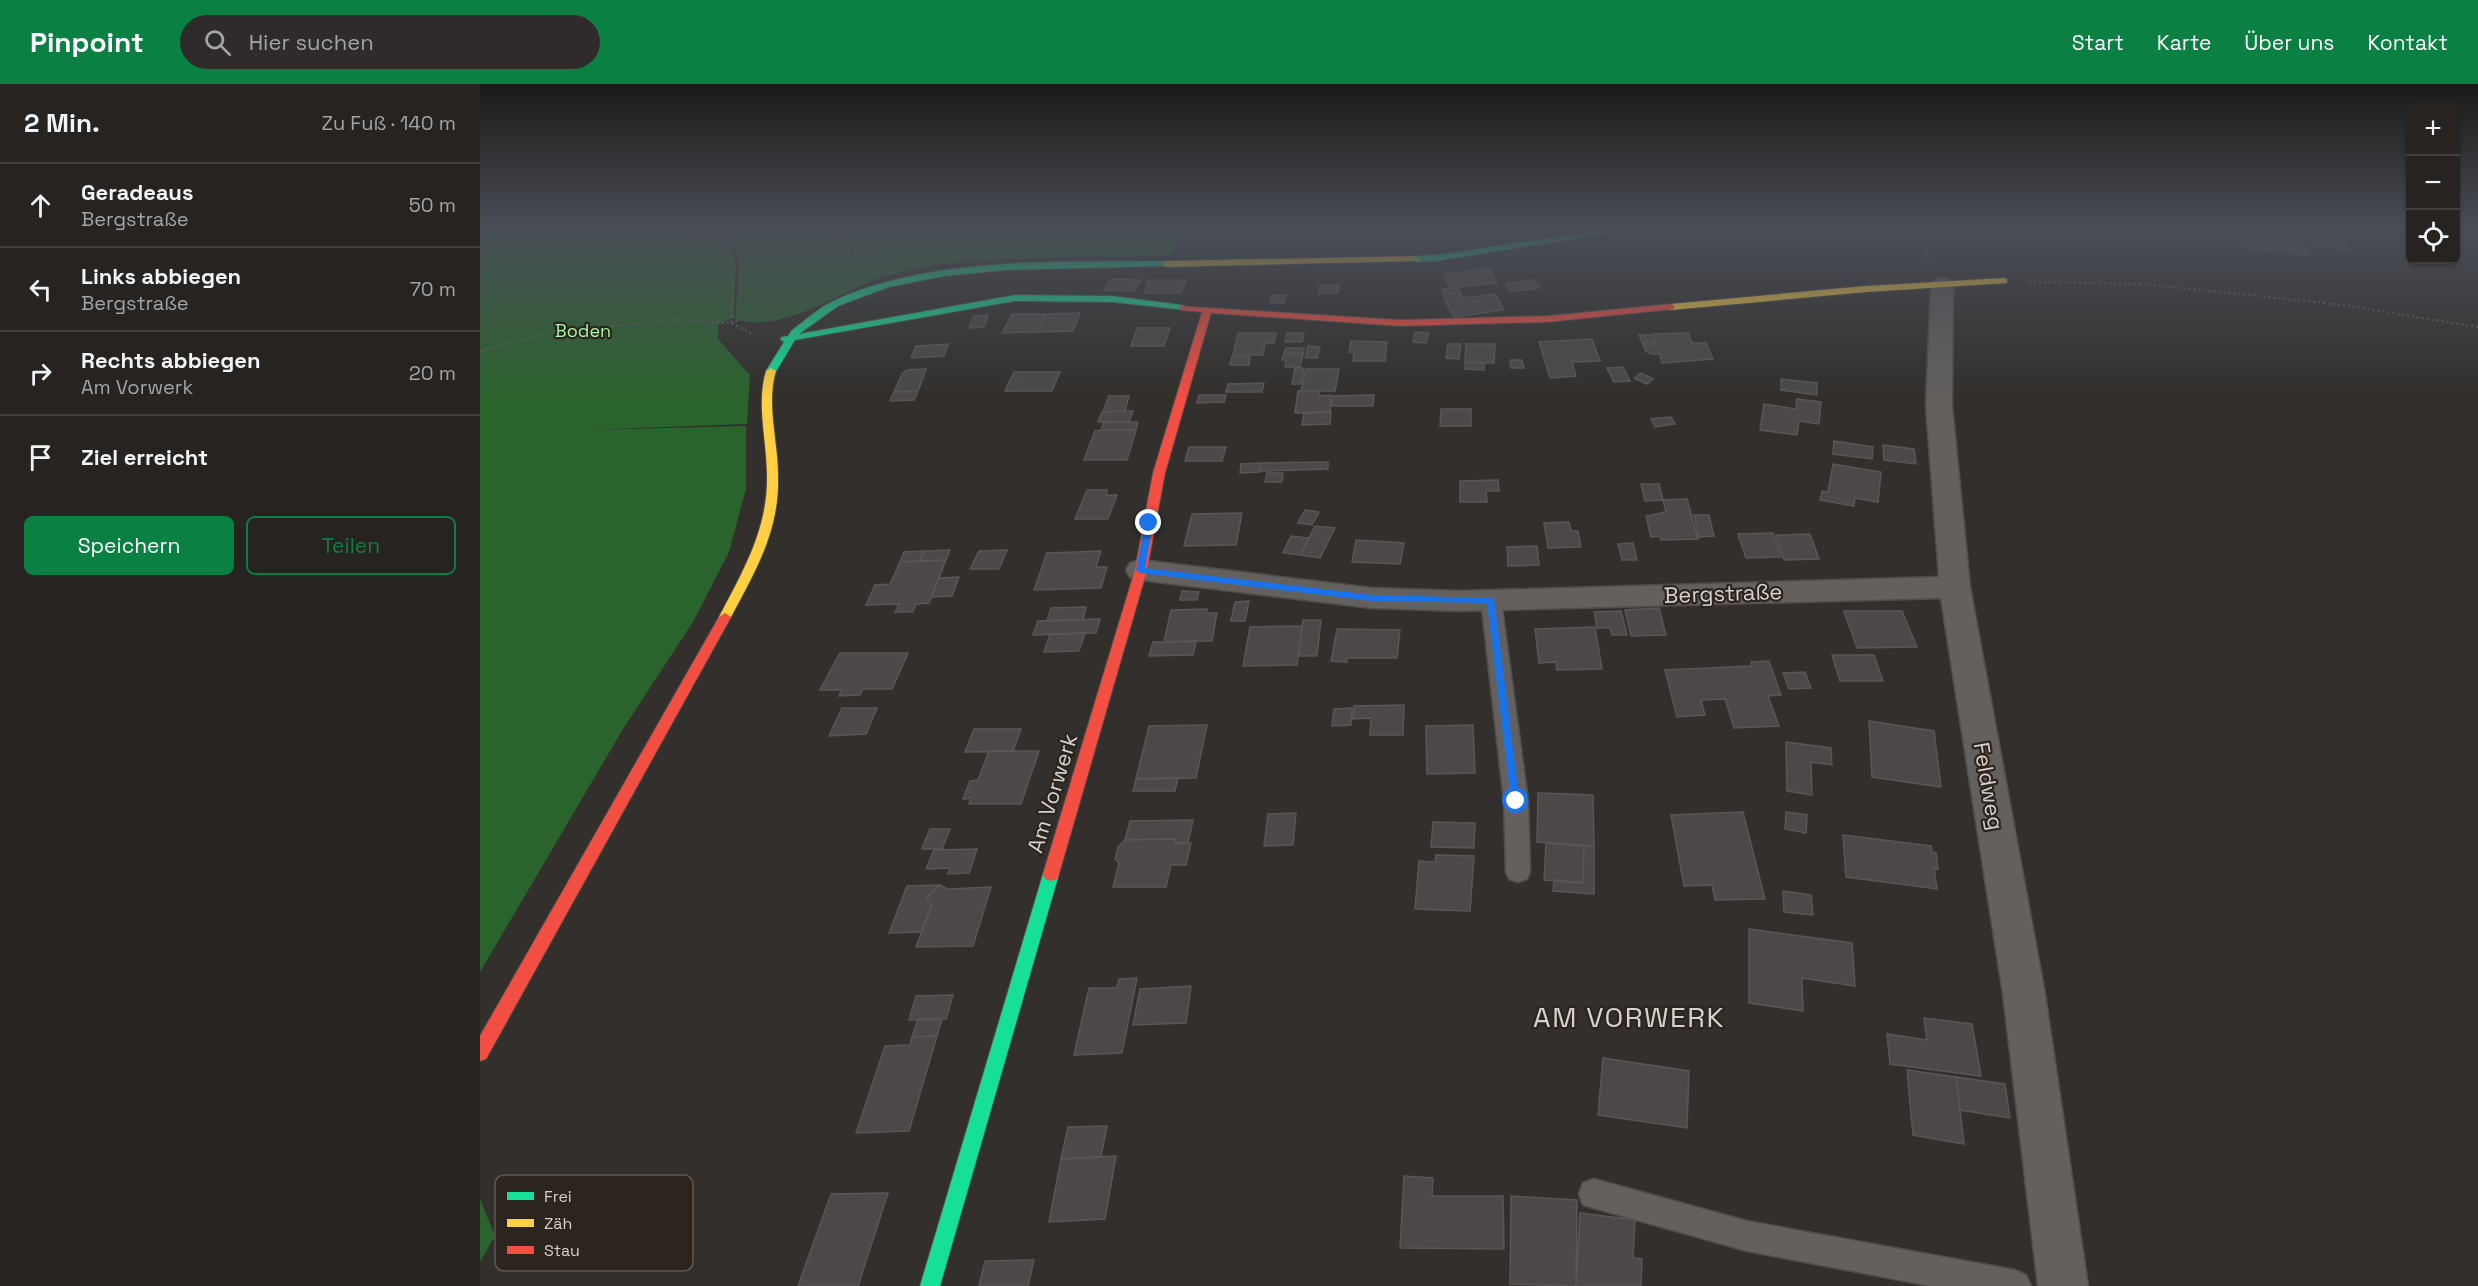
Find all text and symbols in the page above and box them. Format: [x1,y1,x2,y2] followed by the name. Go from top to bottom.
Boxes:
[180,15,600,69] search box
[30,24,144,60] text: Pinpoint
[201,26,234,59] icon: search
[249,28,374,56] text: Hier suchen
[2072,29,2124,56] text: Start
[2157,29,2211,56] text: Karte
[2244,29,2334,56] text: Über uns
[2367,29,2448,56] text: Kontakt
[2406,102,2460,264] map controls
[2406,102,2460,156] button: +
[24,106,100,140] text: 2 Min.
[322,110,456,136] text: Zu Fuß · 140 m
[2406,156,2460,210] button: −
[81,178,193,206] text: Geradeaus
[24,189,57,222] icon: ahead
[409,192,456,218] text: 50 m
[81,206,189,232] text: Bergstraße
[2406,210,2460,264] button: locate
[81,262,241,290] text: Links abbiegen
[24,273,57,306] icon: left
[410,276,456,302] text: 70 m
[81,290,189,316] text: Bergstraße
[555,319,611,342] park label: Boden
[81,346,261,374] text: Rechts abbiegen
[24,357,57,390] icon: right
[409,360,456,386] text: 20 m
[81,374,193,400] text: Am Vorwerk
[24,441,57,474] icon: arrive
[81,443,208,471] text: Ziel erreicht
[1135,509,1161,535] route end
[24,516,234,575] button: Speichern
[246,516,456,575] button: Teilen
[1663,577,1783,609] street label: Bergstraße
[1021,730,1083,856] street label: Am Vorwerk
[1967,740,2011,832] street label: Feldweg
[1502,787,1528,813] route start
[1533,999,1725,1035] district label: AM VORWERK
[495,1175,693,1271] legend
[544,1186,572,1207] text: Frei
[544,1213,572,1234] text: Zäh
[544,1240,580,1261] text: Stau

